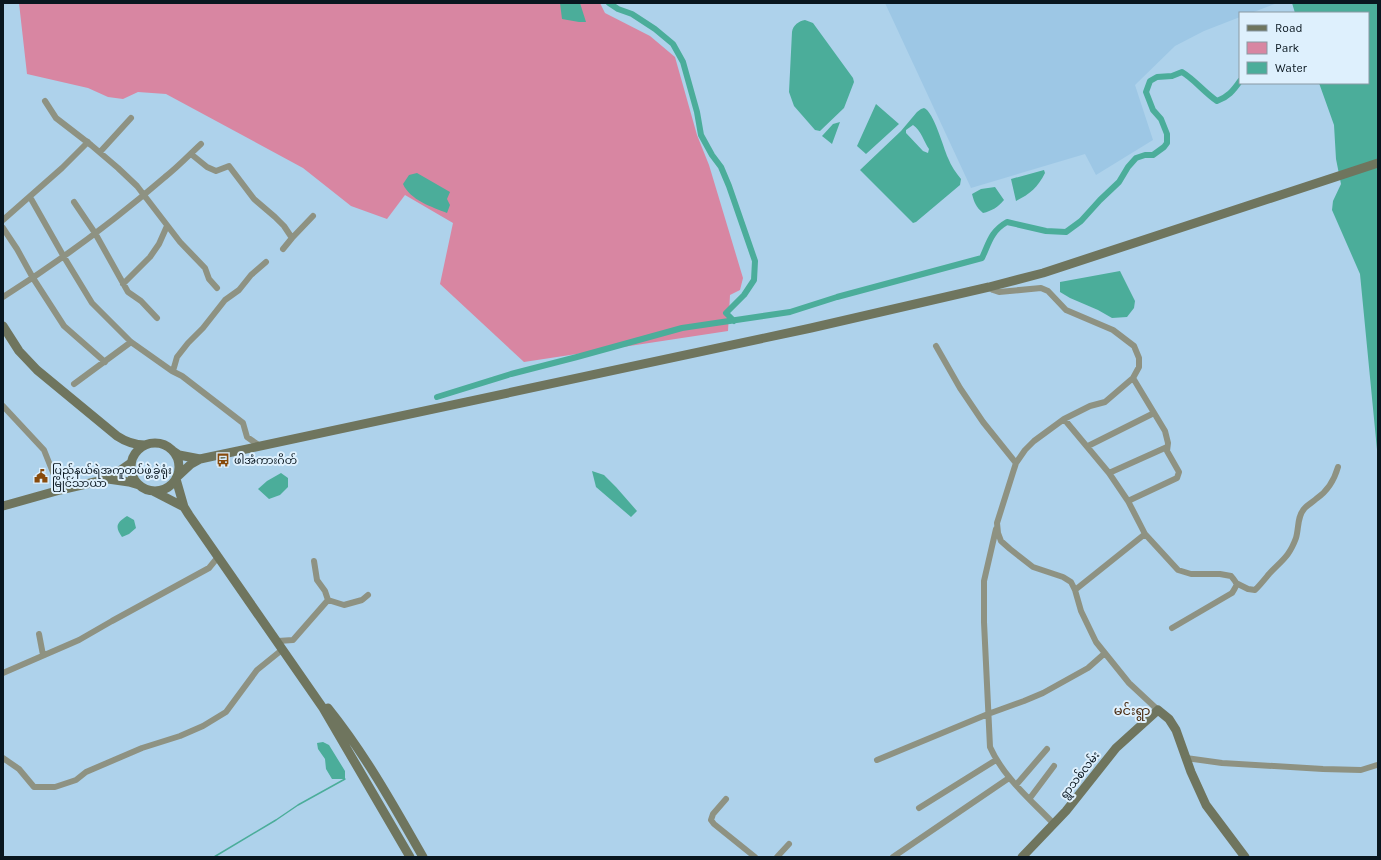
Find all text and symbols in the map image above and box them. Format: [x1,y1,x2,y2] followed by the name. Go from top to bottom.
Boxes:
[1239,12,1369,84] legend
[1275,21,1303,35] text: Road
[1275,41,1300,55] text: Park
[1275,61,1308,75] text: Water
[215,452,231,468] bus stop icon: ဖါအံကားဂိတ်
[234,453,297,467] place label: ဖါအံကားဂိတ်
[52,463,172,492] place label: ပြည်နယ်ရဲအကူတပ်ဖွဲ့ခွဲရုံး မြိုင်သာယာ
[33,468,49,484] public building icon: ပြည်နယ်ရဲအကူတပ်ဖွဲ့ခွဲရုံး မြိုင်သာယာ
[1114,702,1150,721] district label: မင်းရွာ
[1057,748,1104,802] street label: ရွာသစ်လမ်း

